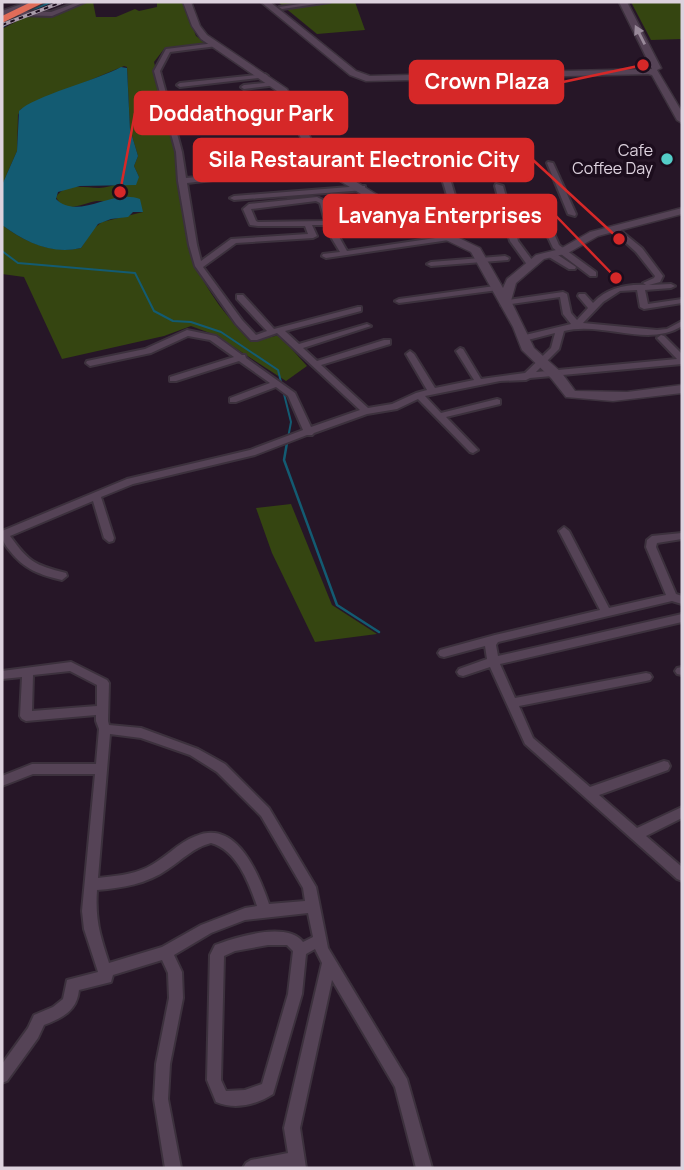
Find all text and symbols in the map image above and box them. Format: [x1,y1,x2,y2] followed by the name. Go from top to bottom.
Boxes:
[634,25,646,45] one-way arrow
[410,61,563,103] callout: Crown Plaza
[425,67,549,95] text: Crown Plaza
[135,92,347,134] callout: Doddathogur Park
[149,99,334,127] text: Doddathogur Park
[194,139,533,181] callout: Sila Restaurant Electronic City
[572,139,654,179] place label: Cafe Coffee Day
[208,145,520,173] text: Sila Restaurant Electronic City
[659,151,675,167] marker: Cafe Coffee Day
[324,195,556,237] callout: Lavanya Enterprises
[338,201,542,229] text: Lavanya Enterprises

